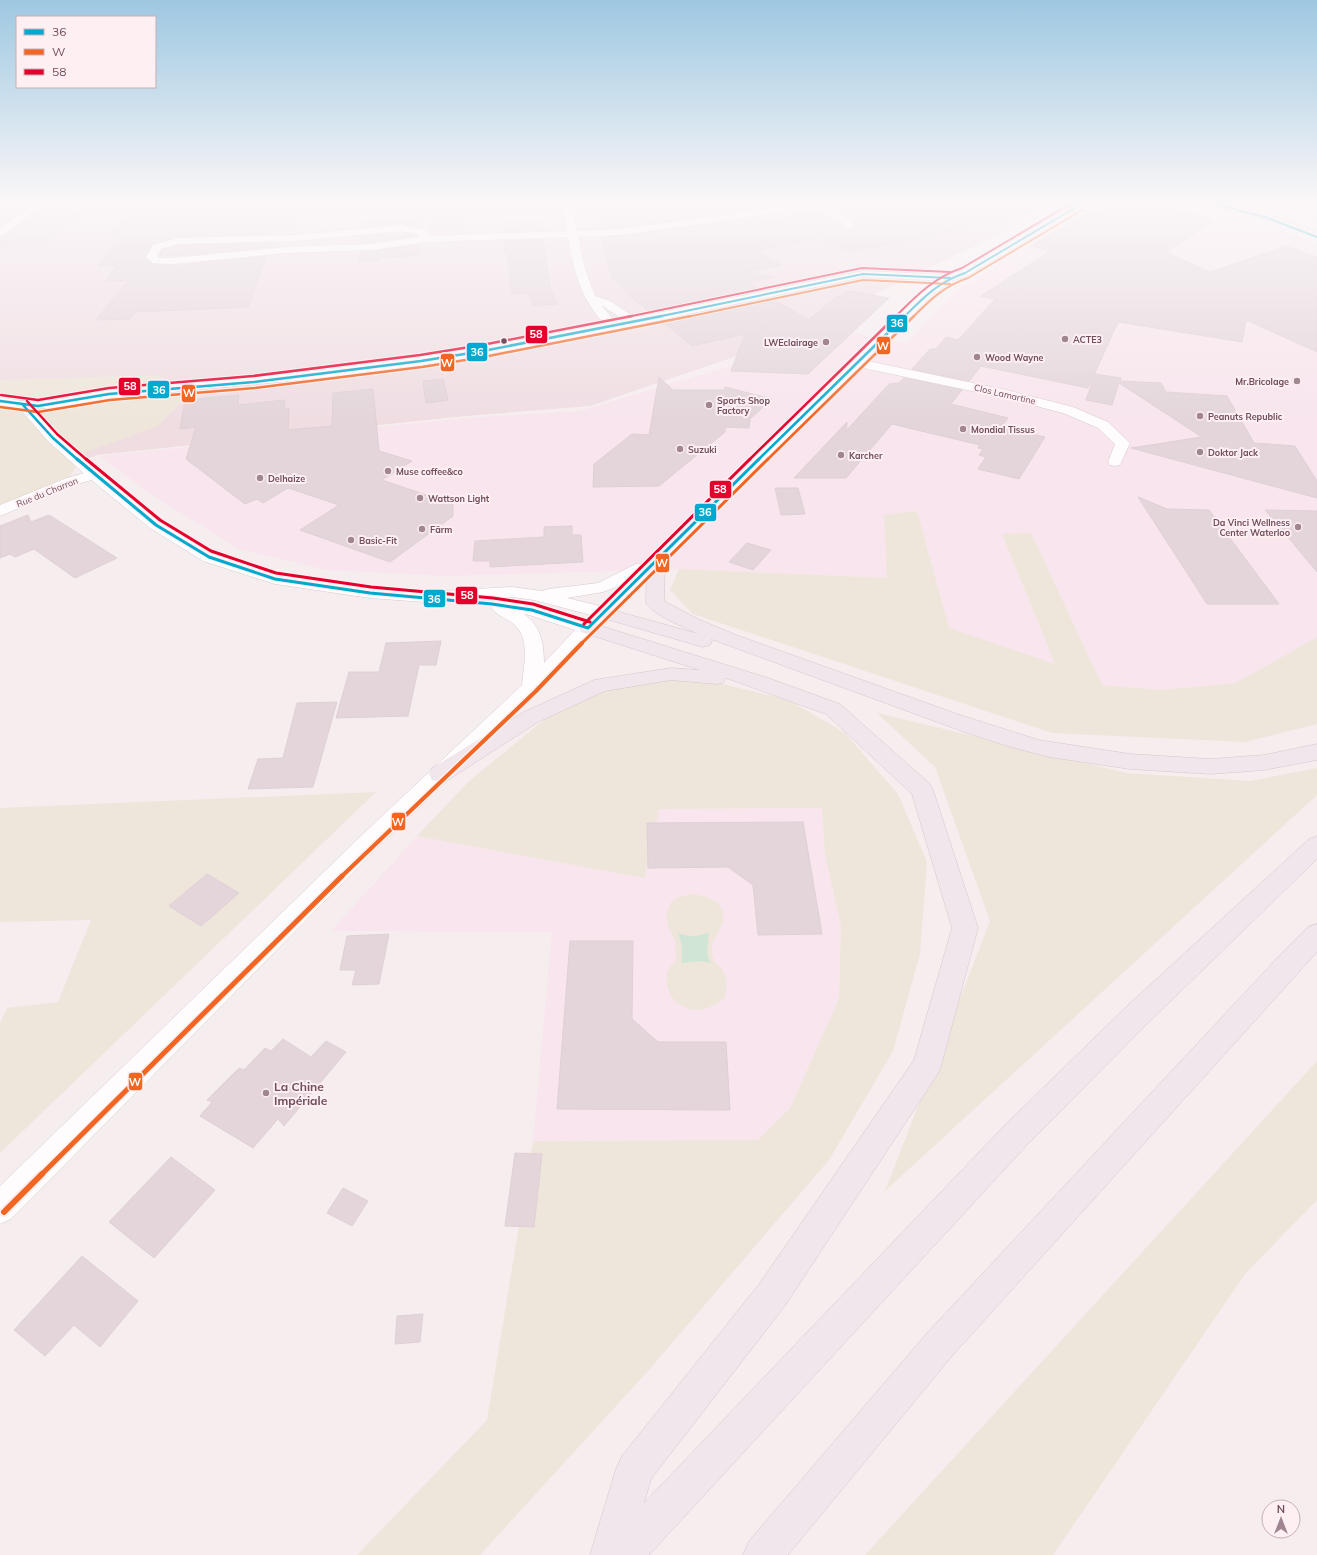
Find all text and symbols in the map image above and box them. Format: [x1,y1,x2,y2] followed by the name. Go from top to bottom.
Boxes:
[16,16,156,88] legend
[52,24,66,39] text: 36
[52,44,65,59] text: W
[52,64,66,79] text: 58
[886,314,908,333] line badge: 36
[890,316,904,330] text: 36
[525,325,548,344] line badge: 58
[529,327,543,341] text: 58
[1060,334,1070,344] marker: ACTE3
[1073,334,1102,345] place label: ACTE3
[499,336,509,346] unlabelled marker
[876,336,891,355] line badge: W
[764,337,818,348] place label: LWEclairage
[821,337,831,347] marker: LWEclairage
[877,339,890,353] text: W
[466,342,488,362] line badge: 36
[470,345,484,359] text: 36
[972,352,982,362] marker: Wood Wayne
[985,352,1044,364] place label: Wood Wayne
[440,353,455,372] line badge: W
[441,356,454,370] text: W
[1235,376,1289,387] place label: Mr.Bricolage
[1292,376,1302,386] marker: Mr.Bricolage
[118,377,141,396] line badge: 58
[123,379,137,393] text: 58
[147,380,170,399] line badge: 36
[973,382,1037,406] street label: Clos Lamartine
[152,383,166,397] text: 36
[181,384,196,403] line badge: W
[183,386,196,400] text: W
[717,395,770,417] place label: Sports Shop Factory
[704,400,714,410] marker: Sports Shop Factory
[1195,411,1205,421] marker: Peanuts Republic
[1208,411,1283,422] place label: Peanuts Republic
[958,424,968,434] marker: Mondial Tissus
[971,424,1035,435] place label: Mondial Tissus
[675,444,685,454] marker: Suzuki
[688,444,717,455] place label: Suzuki
[1195,447,1205,457] marker: Doktor Jack
[1208,447,1259,458] place label: Doktor Jack
[836,450,846,460] marker: Karcher
[849,450,883,461] place label: Karcher
[383,466,393,476] marker: Muse coffee&co
[396,466,463,477] place label: Muse coffee&co
[255,473,265,483] marker: Delhaize
[268,473,305,484] place label: Delhaize
[15,475,79,509] street label: Rue du Charron
[709,480,732,499] line badge: 58
[713,482,727,496] text: 58
[415,493,425,503] marker: Wattson Light
[428,493,490,504] place label: Wattson Light
[694,503,717,522] line badge: 36
[698,505,712,519] text: 36
[1213,517,1290,538] place label: Da Vinci Wellness Center Waterloo
[1293,522,1303,532] marker: Da Vinci Wellness Center Waterloo
[417,524,427,534] marker: Färm
[430,524,452,535] place label: Färm
[346,535,356,545] marker: Basic-Fit
[359,535,398,546] place label: Basic-Fit
[655,553,670,573] line badge: W
[656,556,669,570] text: W
[455,586,478,605] line badge: 58
[460,588,474,602] text: 58
[423,589,446,608] line badge: 36
[427,592,441,606] text: 36
[391,812,406,831] line badge: W
[392,815,405,829] text: W
[128,1072,143,1091] line badge: W
[129,1075,142,1089] text: W
[274,1079,328,1108] place label: La Chine Impériale
[261,1088,271,1098] marker: La Chine Impériale
[1261,1499,1301,1539] north arrow
[1277,1502,1285,1516] text: N

